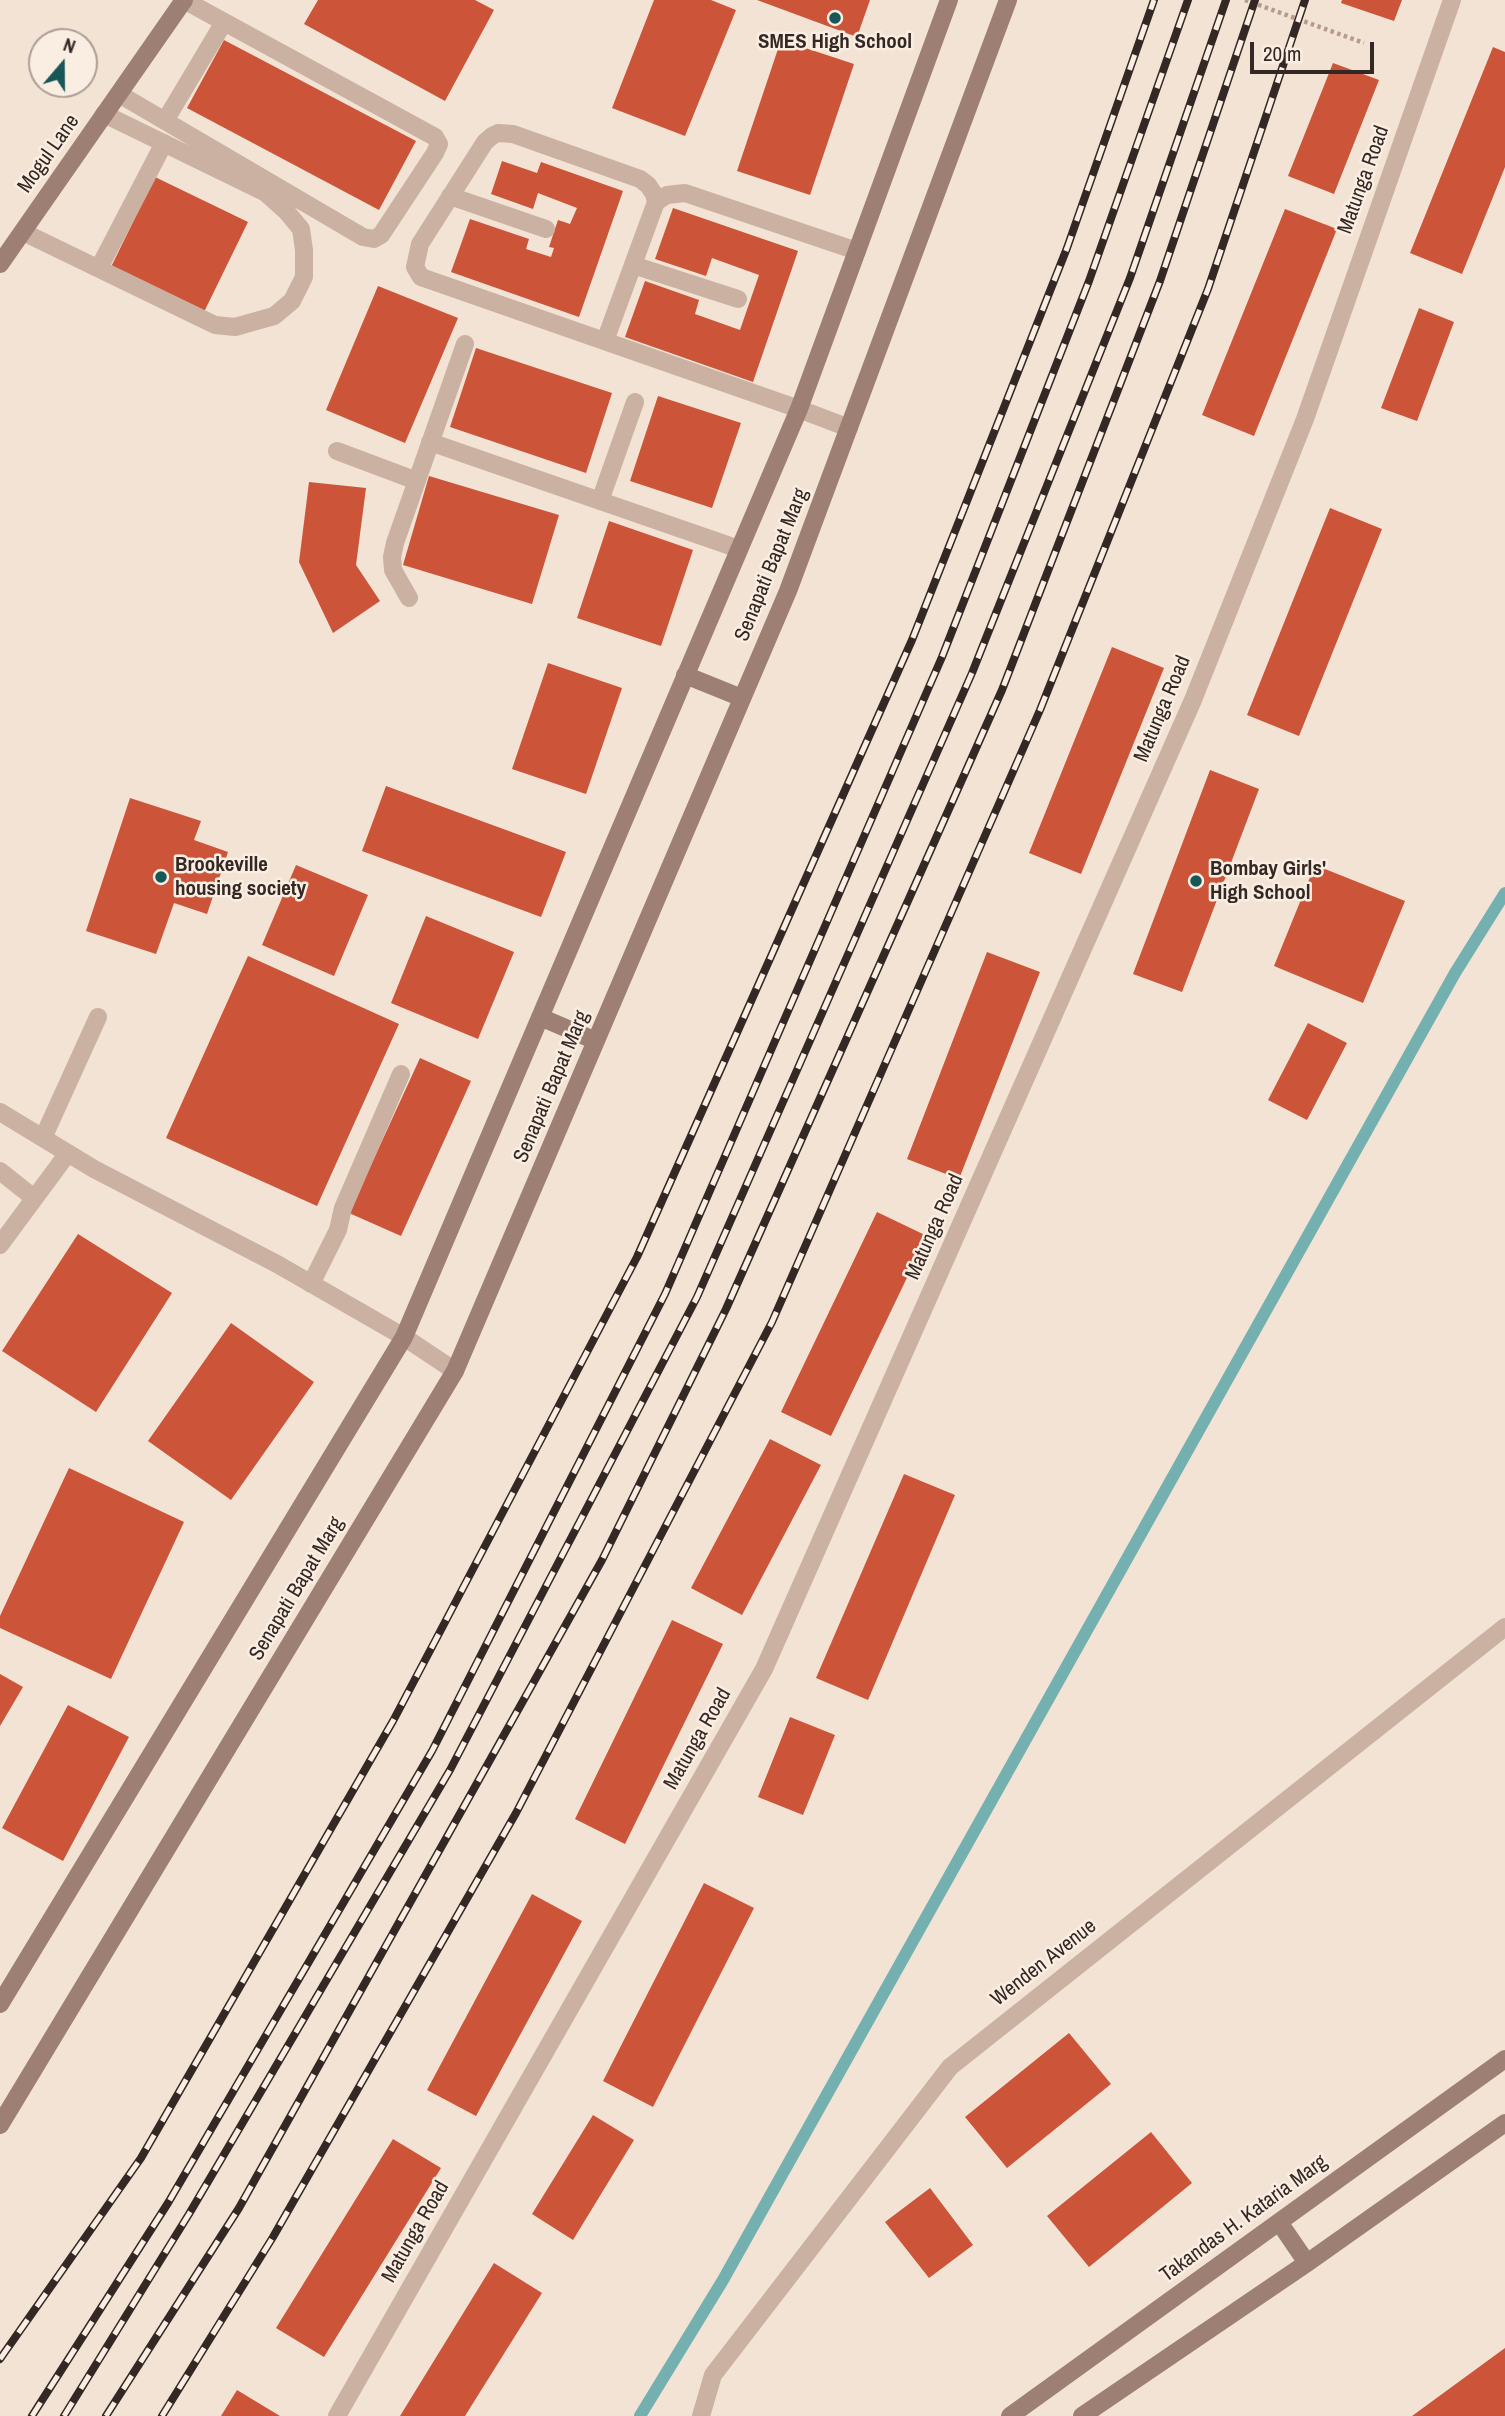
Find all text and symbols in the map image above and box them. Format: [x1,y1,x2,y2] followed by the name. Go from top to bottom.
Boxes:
[827,10,843,26] marker: SMES High School
[28,28,98,98] north arrow
[1253,28,1377,72] scale bar
[758,29,912,55] place label: SMES High School
[60,31,79,59] text: N
[1263,39,1301,68] text: 20 m
[13,110,85,198] street label: Mogul Lane
[1333,123,1395,237] street label: Matunga Road
[730,485,814,645] street label: Senapati Bapat Marg
[1129,652,1197,766] street label: Matunga Road
[175,852,306,902] place label: Brookeville housing society
[1210,856,1326,906] place label: Bombay Girls' High School
[153,869,169,885] marker: Brookeville housing society
[1188,873,1204,889] marker: Bombay Girls' High School
[509,1007,595,1167] street label: Senapati Bapat Marg
[901,1170,969,1284] street label: Matunga Road
[244,1513,350,1665] street label: Senapati Bapat Marg
[659,1684,737,1794] street label: Matunga Road
[986,1914,1102,2012] street label: Wenden Avenue
[1156,2150,1332,2288] street label: Takandas H. Kataria Marg
[377,2177,455,2287] street label: Matunga Road

